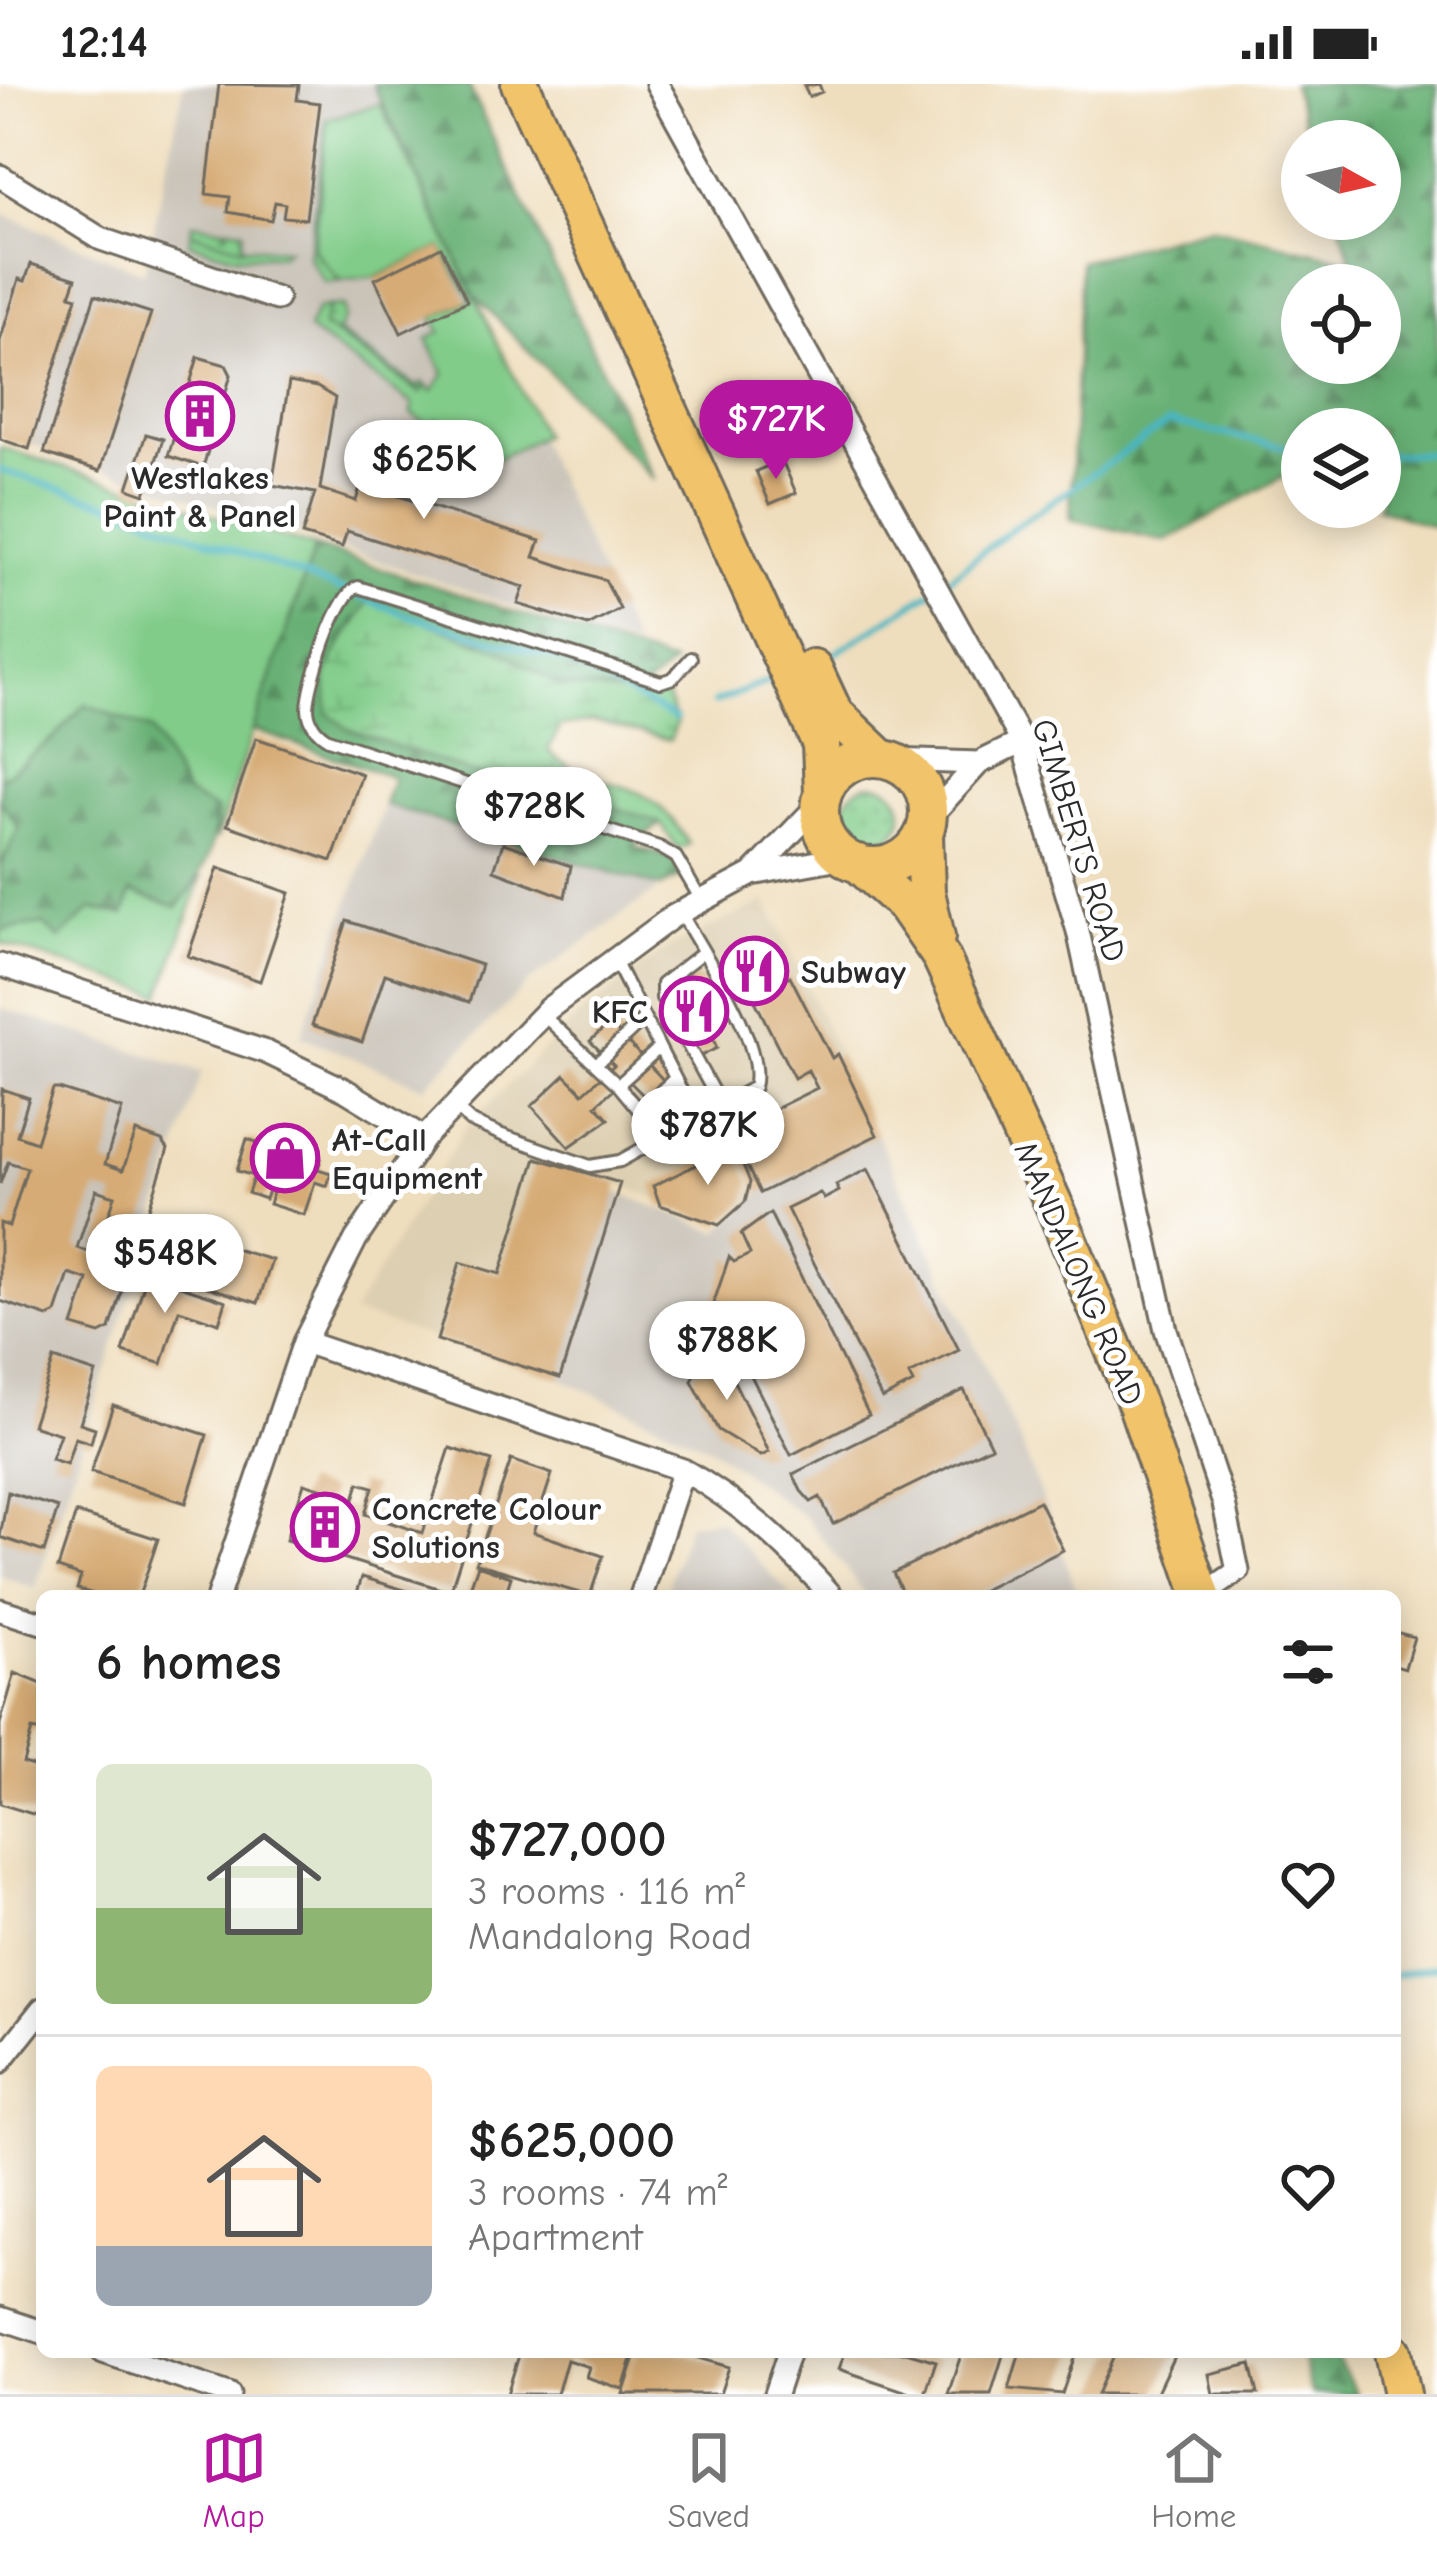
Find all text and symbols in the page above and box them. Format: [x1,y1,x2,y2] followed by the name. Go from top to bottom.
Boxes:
[60,16,148,68] text: 12:14
[1281,120,1401,240] north arrow
[1281,120,1401,528] map controls
[1281,264,1401,384] button: locate
[692,380,860,482] pin: $727K
[165,381,235,451] building icon: Westlakes Paint & Panel
[726,396,826,441] text: $727K
[1281,408,1401,528] button: layers
[340,420,508,522] pin: $625K
[371,436,477,481] text: $625K
[104,459,296,535] place label: Westlakes Paint & Panel
[1024,714,1134,966] street label: GIMBERTS ROAD
[450,767,618,869] pin: $728K
[483,783,585,828] text: $728K
[719,936,789,1006] restaurant icon: Subway
[801,953,907,991] place label: Subway
[659,976,729,1046] restaurant icon: KFC
[592,993,648,1031] place label: KFC
[624,1086,792,1188] pin: $787K
[658,1102,758,1147] text: $787K
[332,1121,483,1197] place label: At-Call Equipment
[250,1123,320,1193] shop icon: At-Call Equipment
[1006,1136,1152,1411] street label: MANDALONG ROAD
[81,1214,249,1316] pin: $548K
[113,1230,217,1275] text: $548K
[643,1301,811,1403] pin: $788K
[676,1317,778,1362] text: $788K
[372,1490,602,1566] place label: Concrete Colour Solutions
[290,1492,360,1562] building icon: Concrete Colour Solutions
[1275,1629,1341,1695] icon: filters
[96,1633,281,1692] text: 6 homes
[468,1810,667,1869] text: $727,000
[192,1812,336,1956] icon: home
[1275,1851,1341,1917] icon: heart
[468,1869,745,1914] text: 3 rooms · 116 m²
[468,1914,752,1959] text: Mandalong Road
[468,2111,675,2170] text: $625,000
[192,2114,336,2258] icon: home
[1275,2153,1341,2219] icon: heart
[468,2170,727,2215] text: 3 rooms · 74 m²
[468,2215,643,2260] text: Apartment
[201,2425,267,2535] tab: Map
[668,2425,750,2535] tab: Saved
[1151,2425,1236,2535] tab: Home

